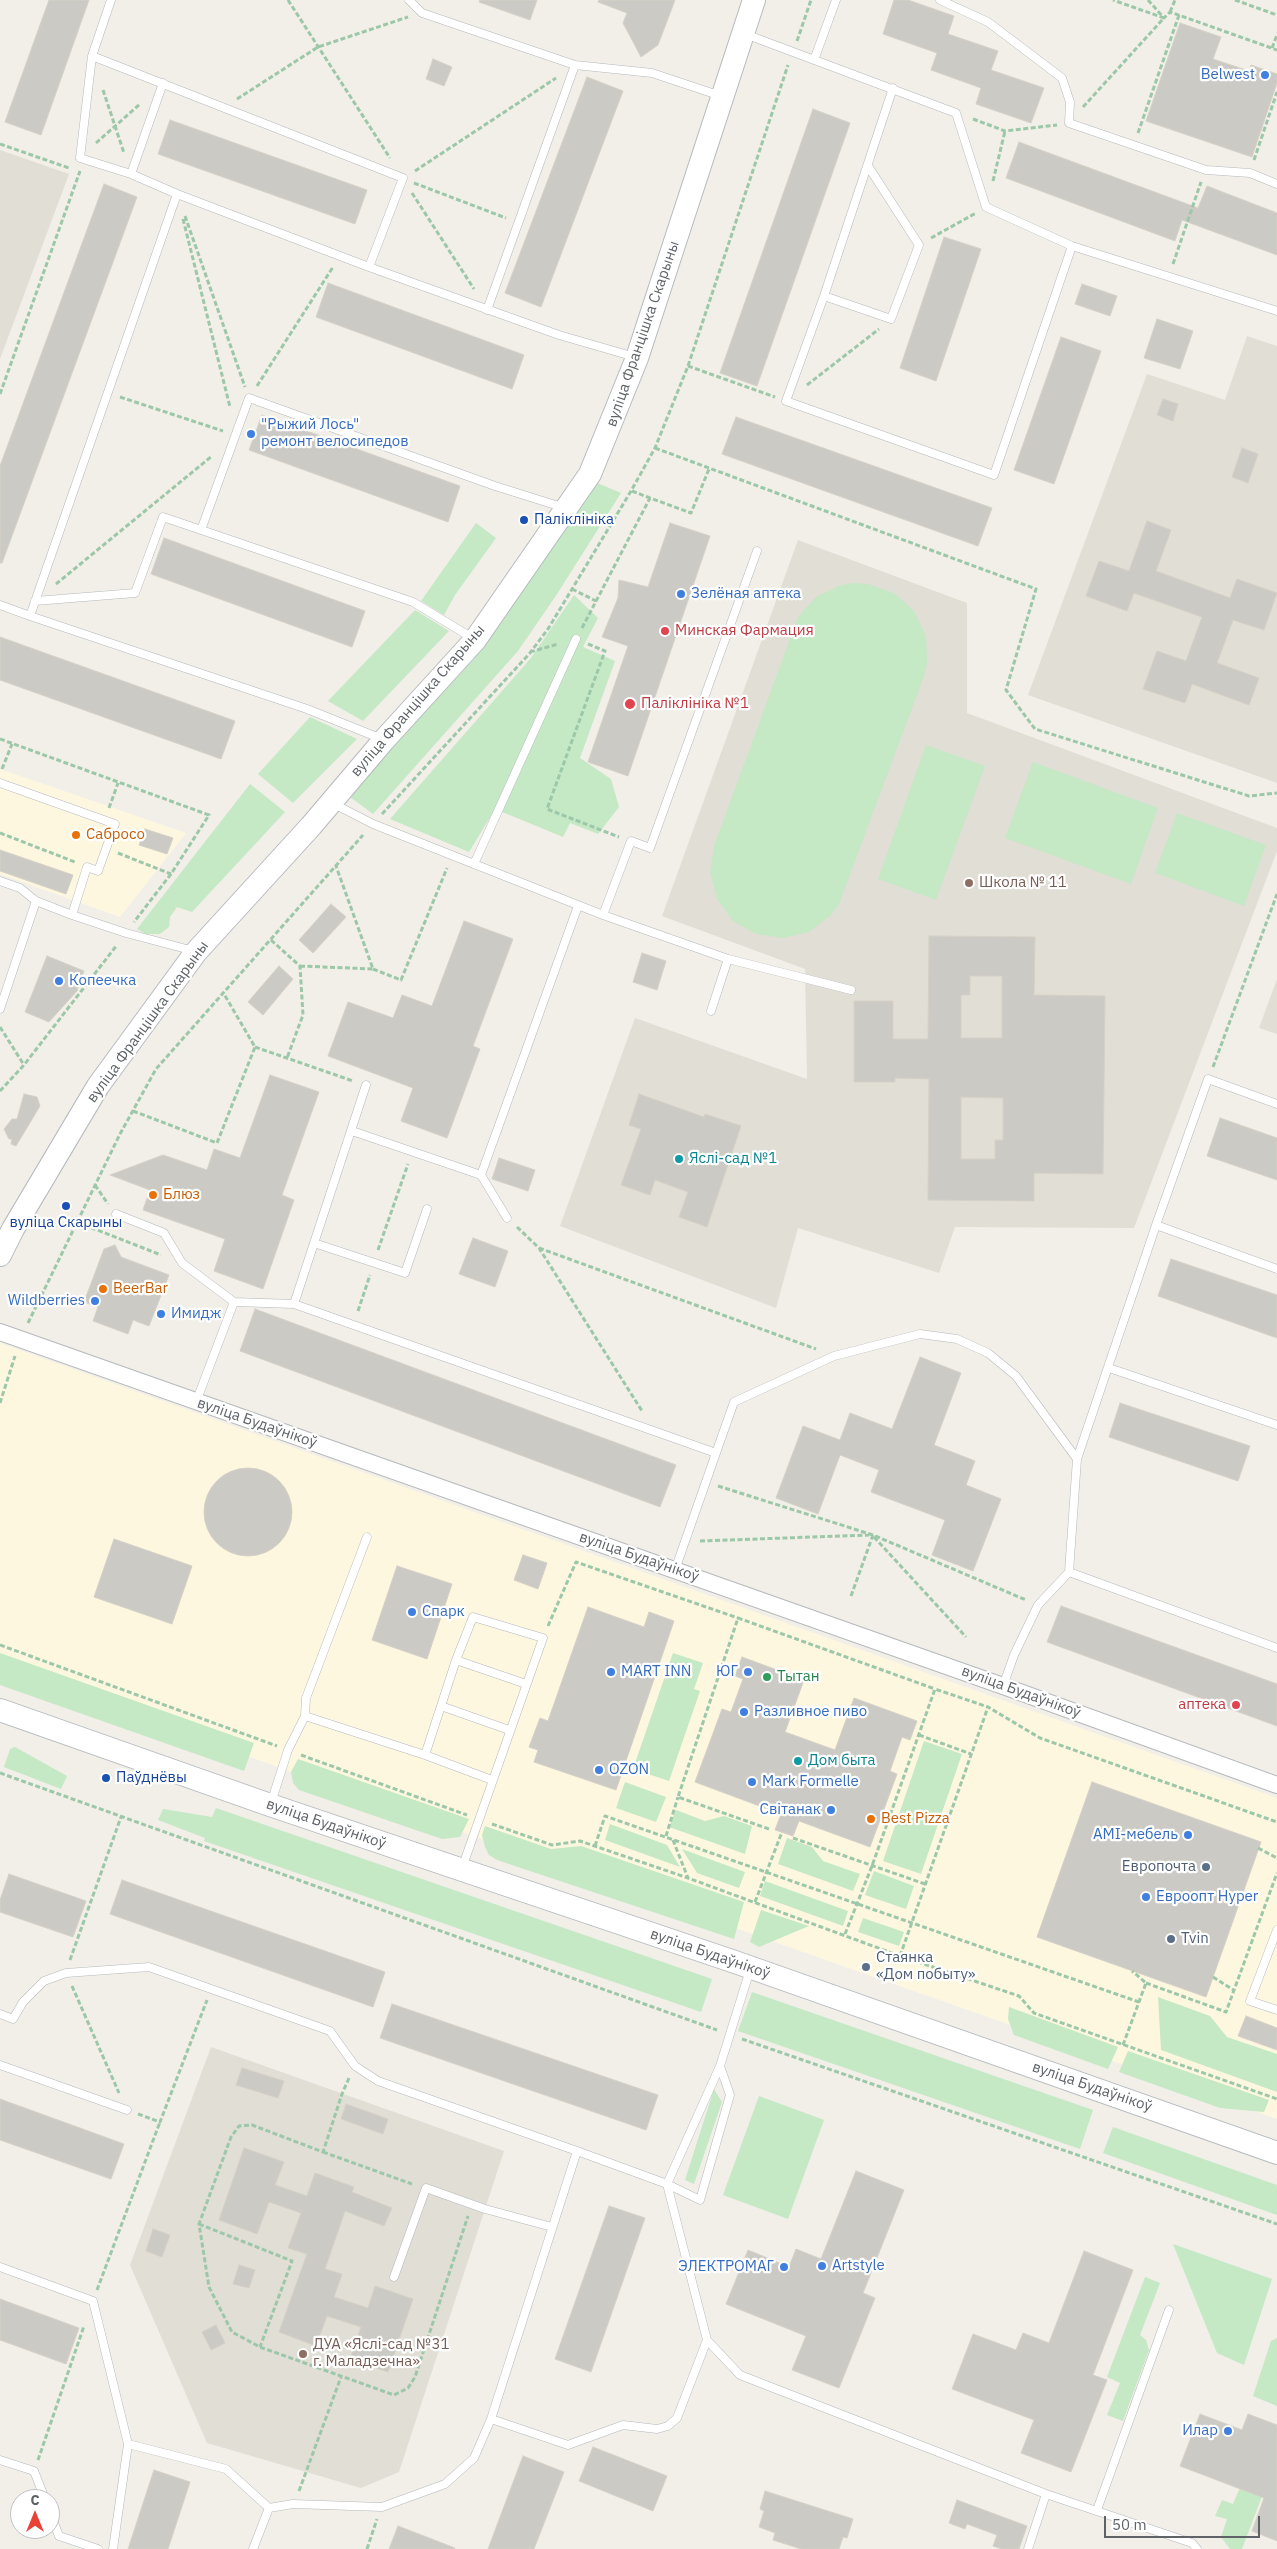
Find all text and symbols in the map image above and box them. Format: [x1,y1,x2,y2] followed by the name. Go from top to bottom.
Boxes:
[1201,66,1255,84] place label: Belwest
[1259,69,1271,81] marker: Belwest
[603,239,683,429] street label: вуліца Францішка Скарыны
[261,416,409,451] place label: "Рыжий Лось" ремонт велосипедов
[245,428,257,440] marker: "Рыжий Лось" ремонт велосипедов
[534,511,614,529] place label: Паліклініка
[518,514,530,526] marker: Паліклініка
[691,585,801,603] place label: Зелёная аптека
[675,588,687,600] marker: Зелёная аптека
[347,621,489,781] street label: вуліца Францішка Скарыны
[675,622,814,640] place label: Минская Фармация
[659,625,671,637] marker: Минская Фармация
[641,695,749,713] place label: Паліклініка №1
[623,697,637,711] marker: Паліклініка №1
[86,826,145,844] place label: Сабросо
[70,829,82,841] marker: Сабросо
[979,874,1067,892] place label: Школа № 11
[963,877,975,889] marker: Школа № 11
[83,938,213,1106] street label: вуліца Францішка Скарыны
[69,972,136,990] place label: Копеечка
[53,975,65,987] marker: Копеечка
[689,1150,777,1168] place label: Яслі-сад №1
[673,1153,685,1165] marker: Яслі-сад №1
[163,1186,200,1204] place label: Блюз
[147,1189,159,1201] marker: Блюз
[60,1200,72,1212] marker: вуліца Скарыны
[10,1214,122,1232] place label: вуліца Скарыны
[113,1280,168,1298] place label: BeerBar
[97,1283,109,1295] marker: BeerBar
[8,1292,85,1310] place label: Wildberries
[89,1295,101,1307] marker: Wildberries
[171,1305,221,1323] place label: Имидж
[155,1308,167,1320] marker: Имидж
[195,1394,319,1452] street label: вуліца Будаўнікоў
[577,1528,701,1586] street label: вуліца Будаўнікоў
[422,1603,465,1621] place label: Спарк
[406,1606,418,1618] marker: Спарк
[959,1662,1083,1722] street label: вуліца Будаўнікоў
[621,1663,691,1681] place label: MART INN
[716,1663,738,1681] place label: ЮГ
[605,1666,617,1678] marker: MART INN
[742,1666,754,1678] marker: ЮГ
[777,1668,819,1686] place label: Тытан
[761,1671,773,1683] marker: Тытан
[1178,1696,1226,1714] place label: аптека
[1230,1699,1242,1711] marker: аптека
[754,1703,867,1721] place label: Разливное пиво
[738,1706,750,1718] marker: Разливное пиво
[808,1752,875,1770] place label: Дом быта
[792,1755,804,1767] marker: Дом быта
[609,1761,649,1779] place label: OZON
[593,1764,605,1776] marker: OZON
[116,1769,187,1787] place label: Паўднёвы
[100,1772,112,1784] marker: Паўднёвы
[762,1773,859,1791] place label: Mark Formelle
[746,1776,758,1788] marker: Mark Formelle
[264,1795,388,1853] street label: вуліца Будаўнікоў
[760,1801,821,1819] place label: Світанак
[825,1804,837,1816] marker: Світанак
[881,1810,950,1828] place label: Best Pizza
[865,1813,877,1825] marker: Best Pizza
[1093,1826,1178,1844] place label: AMI-мебель
[1182,1829,1194,1841] marker: AMI-мебель
[1122,1858,1196,1876] place label: Европочта
[1200,1861,1212,1873] marker: Европочта
[1156,1888,1258,1906] place label: Евроопт Hyper
[1140,1891,1152,1903] marker: Евроопт Hyper
[648,1925,772,1983] street label: вуліца Будаўнікоў
[1181,1930,1209,1948] place label: Tvin
[1165,1933,1177,1945] marker: Tvin
[876,1949,976,1984] place label: Стаянка «Дом побыту»
[860,1961,872,1973] marker: Стаянка «Дом побыту»
[1030,2058,1154,2116] street label: вуліца Будаўнікоў
[832,2257,885,2275] place label: Artstyle
[678,2258,774,2276] place label: ЭЛЕКТРОМАГ
[816,2260,828,2272] marker: Artstyle
[778,2261,790,2273] marker: ЭЛЕКТРОМАГ
[313,2336,449,2371] place label: ДУА «Яслі-сад №31 г. Маладзечна»
[297,2348,309,2360] marker: ДУА «Яслі-сад №31 г. Маладзечна»
[1182,2422,1218,2440] place label: Илар
[1222,2425,1234,2437] marker: Илар
[10,2489,60,2539] north arrow
[30,2491,40,2509] text: С
[1107,2506,1263,2538] scale bar
[1112,2515,1147,2534] text: 50 m

